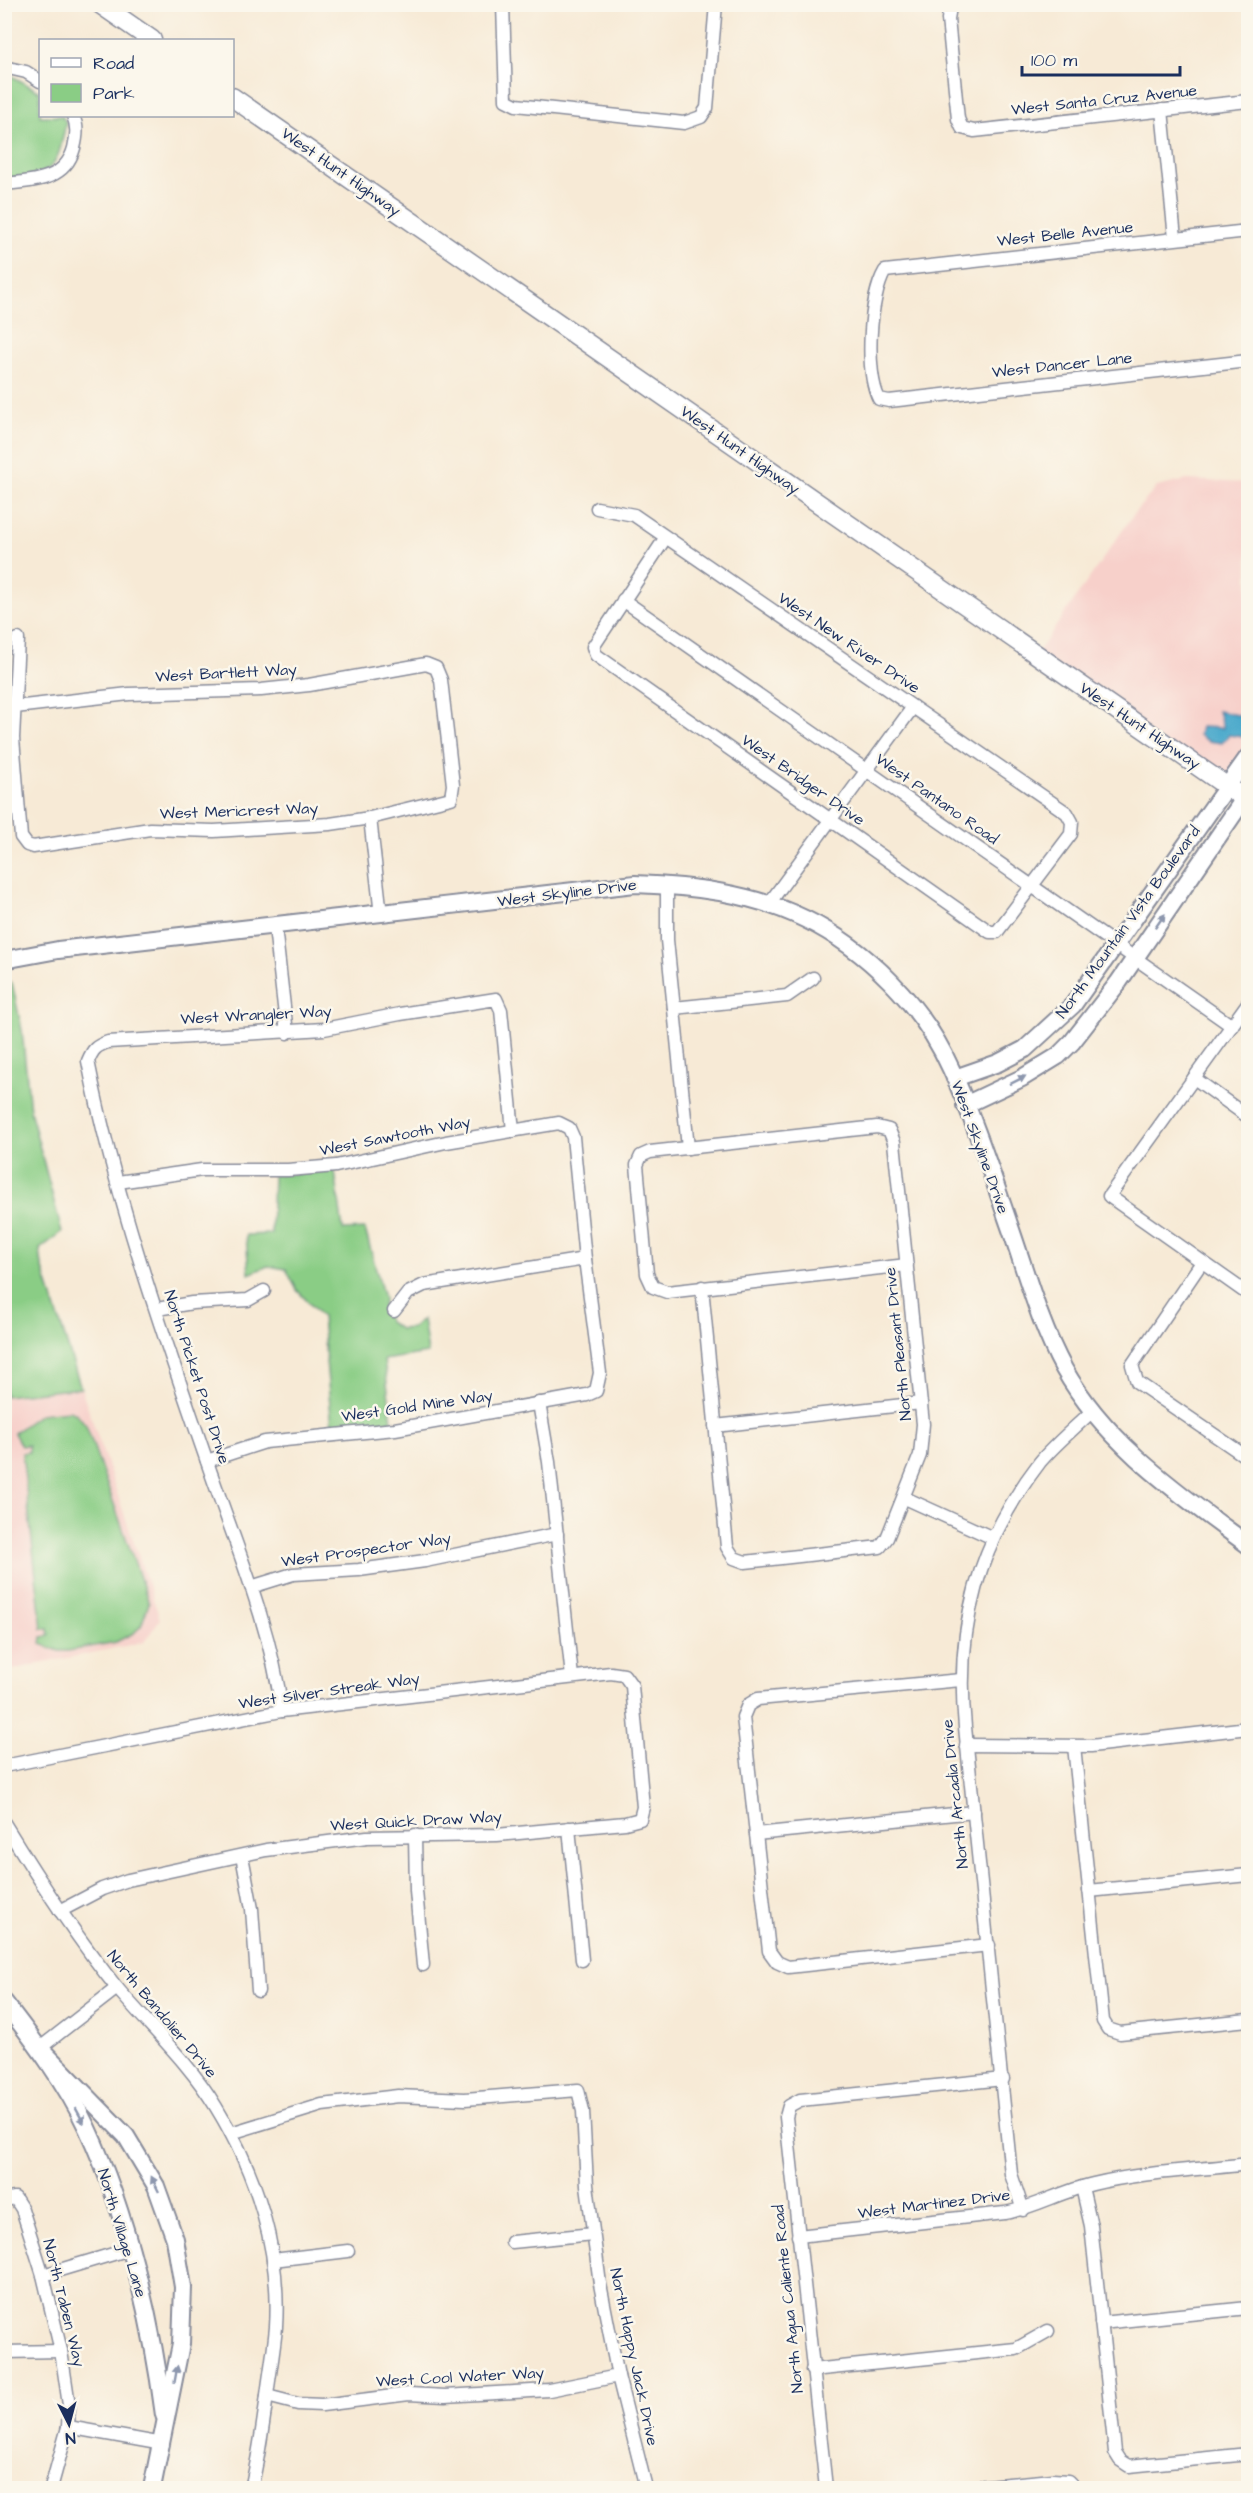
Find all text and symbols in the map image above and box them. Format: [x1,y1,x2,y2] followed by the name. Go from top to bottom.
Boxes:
[39,39,234,117] legend
[1022,39,1180,77] scale bar
[1031,48,1077,73] text: 100 m
[93,51,134,76] text: Road
[1010,79,1198,121] street label: West Santa Cruz Avenue
[93,81,135,106] text: Park
[276,122,405,223] street label: West Hunt Highway
[996,216,1134,252] street label: West Belle Avenue
[991,347,1134,383] street label: West Dancer Lane
[675,400,804,501] street label: West Hunt Highway
[774,587,925,699] street label: West New River Drive
[155,658,298,689] street label: West Bartlett Way
[1075,677,1205,776] street label: West Hunt Highway
[736,729,869,832] street label: West Bridger Drive
[871,748,1003,850] street label: West Pantano Road
[160,797,319,826] street label: West Mericrest Way
[1051,821,1205,1023] street label: North Mountain Vista Boulevard
[496,874,638,913] street label: West Skyline Drive
[1154,914,1166,930] one-way arrow
[180,1000,332,1031] street label: West Wrangler Way
[1010,1075,1027,1085] one-way arrow
[945,1077,1014,1217] street label: West Skyline Drive
[318,1111,473,1162] street label: West Sawtooth Way
[879,1266,917,1422] street label: North Pleasant Drive
[159,1287,236,1467] street label: North Picket Post Drive
[340,1384,494,1428] street label: West Gold Mine Way
[280,1527,453,1574] street label: West Prospector Way
[237,1667,421,1716] street label: West Silver Streak Way
[936,1718,974,1870] street label: North Arcadia Drive
[330,1806,503,1837] street label: West Quick Draw Way
[102,1945,222,2083] street label: North Bandolier Drive
[75,2108,86,2124] one-way arrow
[91,2166,152,2301] street label: North Village Lane
[150,2176,159,2193] one-way arrow
[857,2184,1012,2224] street label: West Martinez Drive
[767,2204,810,2394] street label: North Agua Caliente Road
[37,2237,91,2370] street label: North Taben Way
[603,2266,664,2448] street label: North Happy Jack Drive
[375,2362,545,2393] street label: West Cool Water Way
[172,2365,181,2384] one-way arrow
[39,2394,99,2454] north arrow
[64,2426,77,2449] text: N

